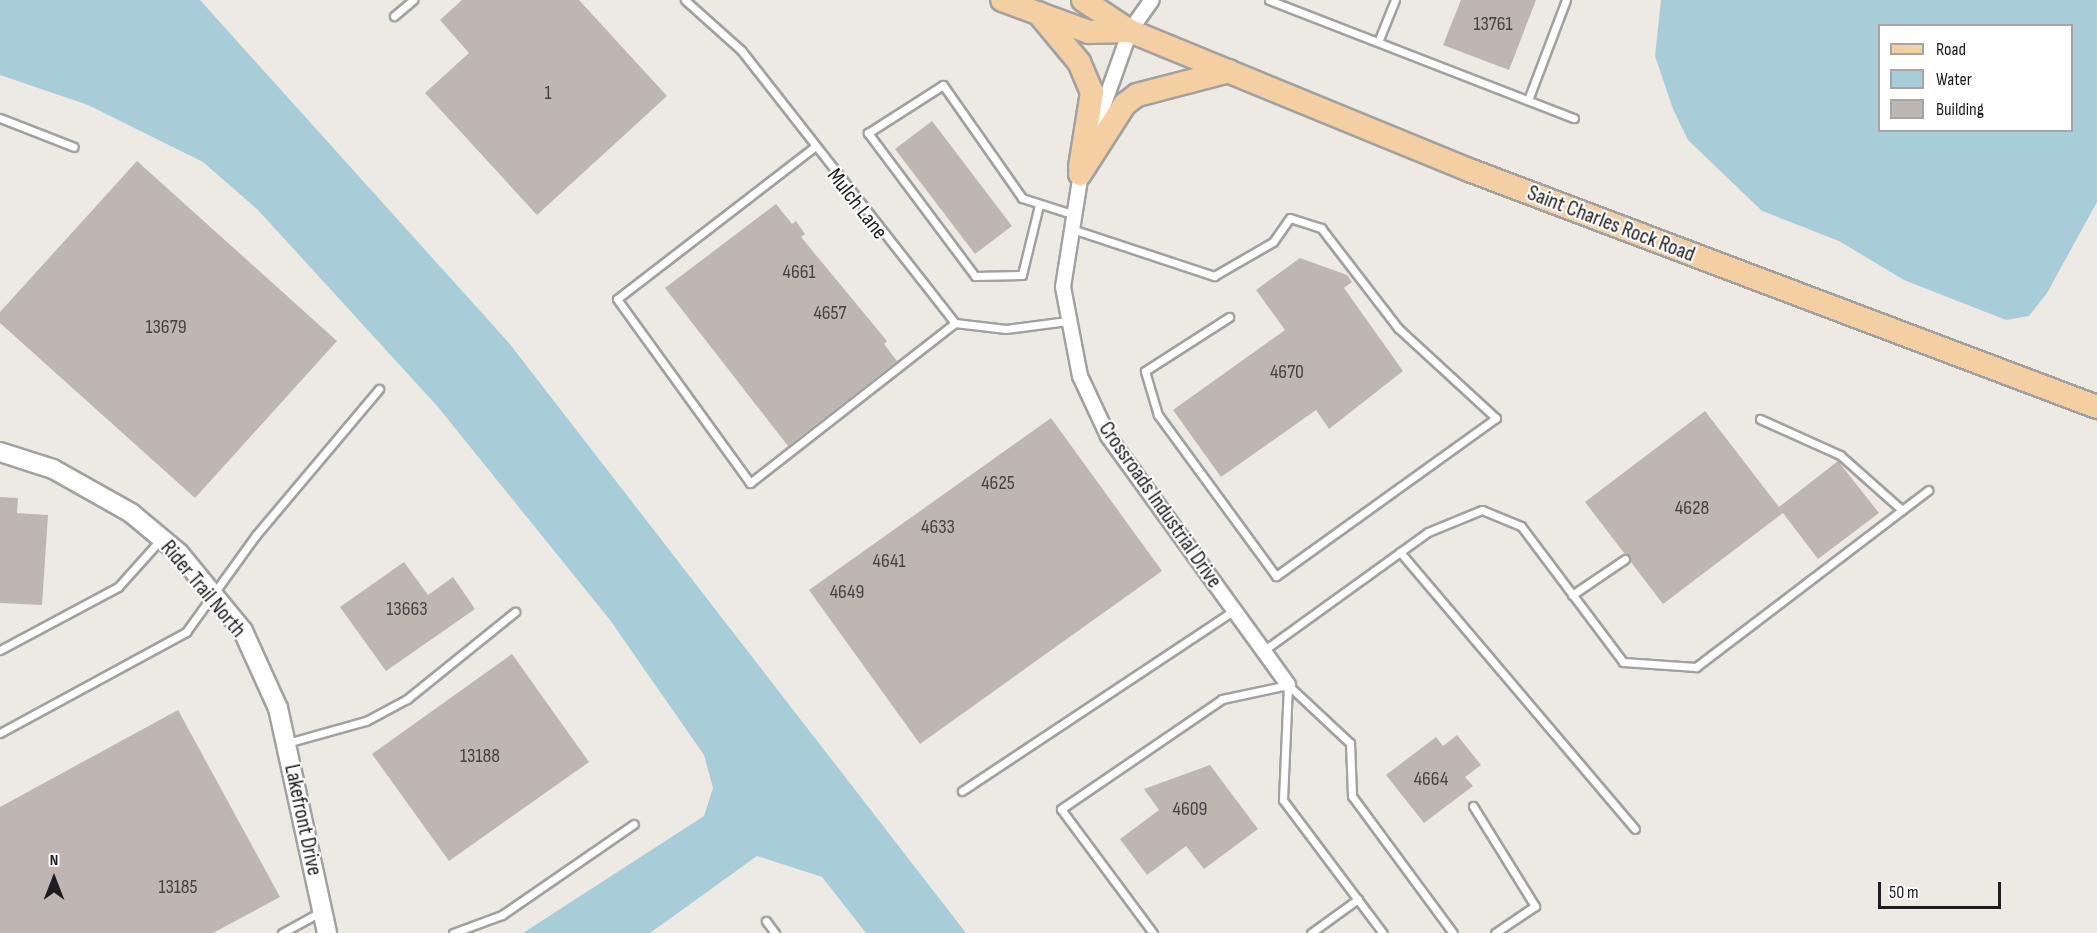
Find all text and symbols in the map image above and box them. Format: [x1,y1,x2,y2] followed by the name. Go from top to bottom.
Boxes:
[1473,12,1513,36] house number: 13761
[1878,24,2073,132] legend
[1936,39,1966,60] text: Road
[1936,69,1972,90] text: Water
[545,81,551,105] house number: 1
[1936,99,1984,120] text: Building
[821,163,893,245] street label: Mulch Lane
[1523,180,1699,268] street label: Saint Charles Rock Road
[783,260,815,284] house number: 4661
[813,301,847,325] house number: 4657
[146,315,186,339] house number: 13679
[1270,360,1304,384] house number: 4670
[1093,417,1227,593] street label: Crossroads Industrial Drive
[981,471,1015,495] house number: 4625
[1675,496,1709,520] house number: 4628
[921,515,955,539] house number: 4633
[155,535,251,643] street label: Rider Trail North
[873,549,905,573] house number: 4641
[830,580,864,604] house number: 4649
[386,597,428,621] house number: 13663
[460,744,500,768] house number: 13188
[278,762,328,878] street label: Lakefront Drive
[1414,767,1448,791] house number: 4664
[1173,797,1207,821] house number: 4609
[24,849,84,909] north arrow
[50,851,58,870] text: N
[1881,870,2004,908] scale bar
[158,875,198,899] house number: 13185
[1889,882,1919,903] text: 50 m

